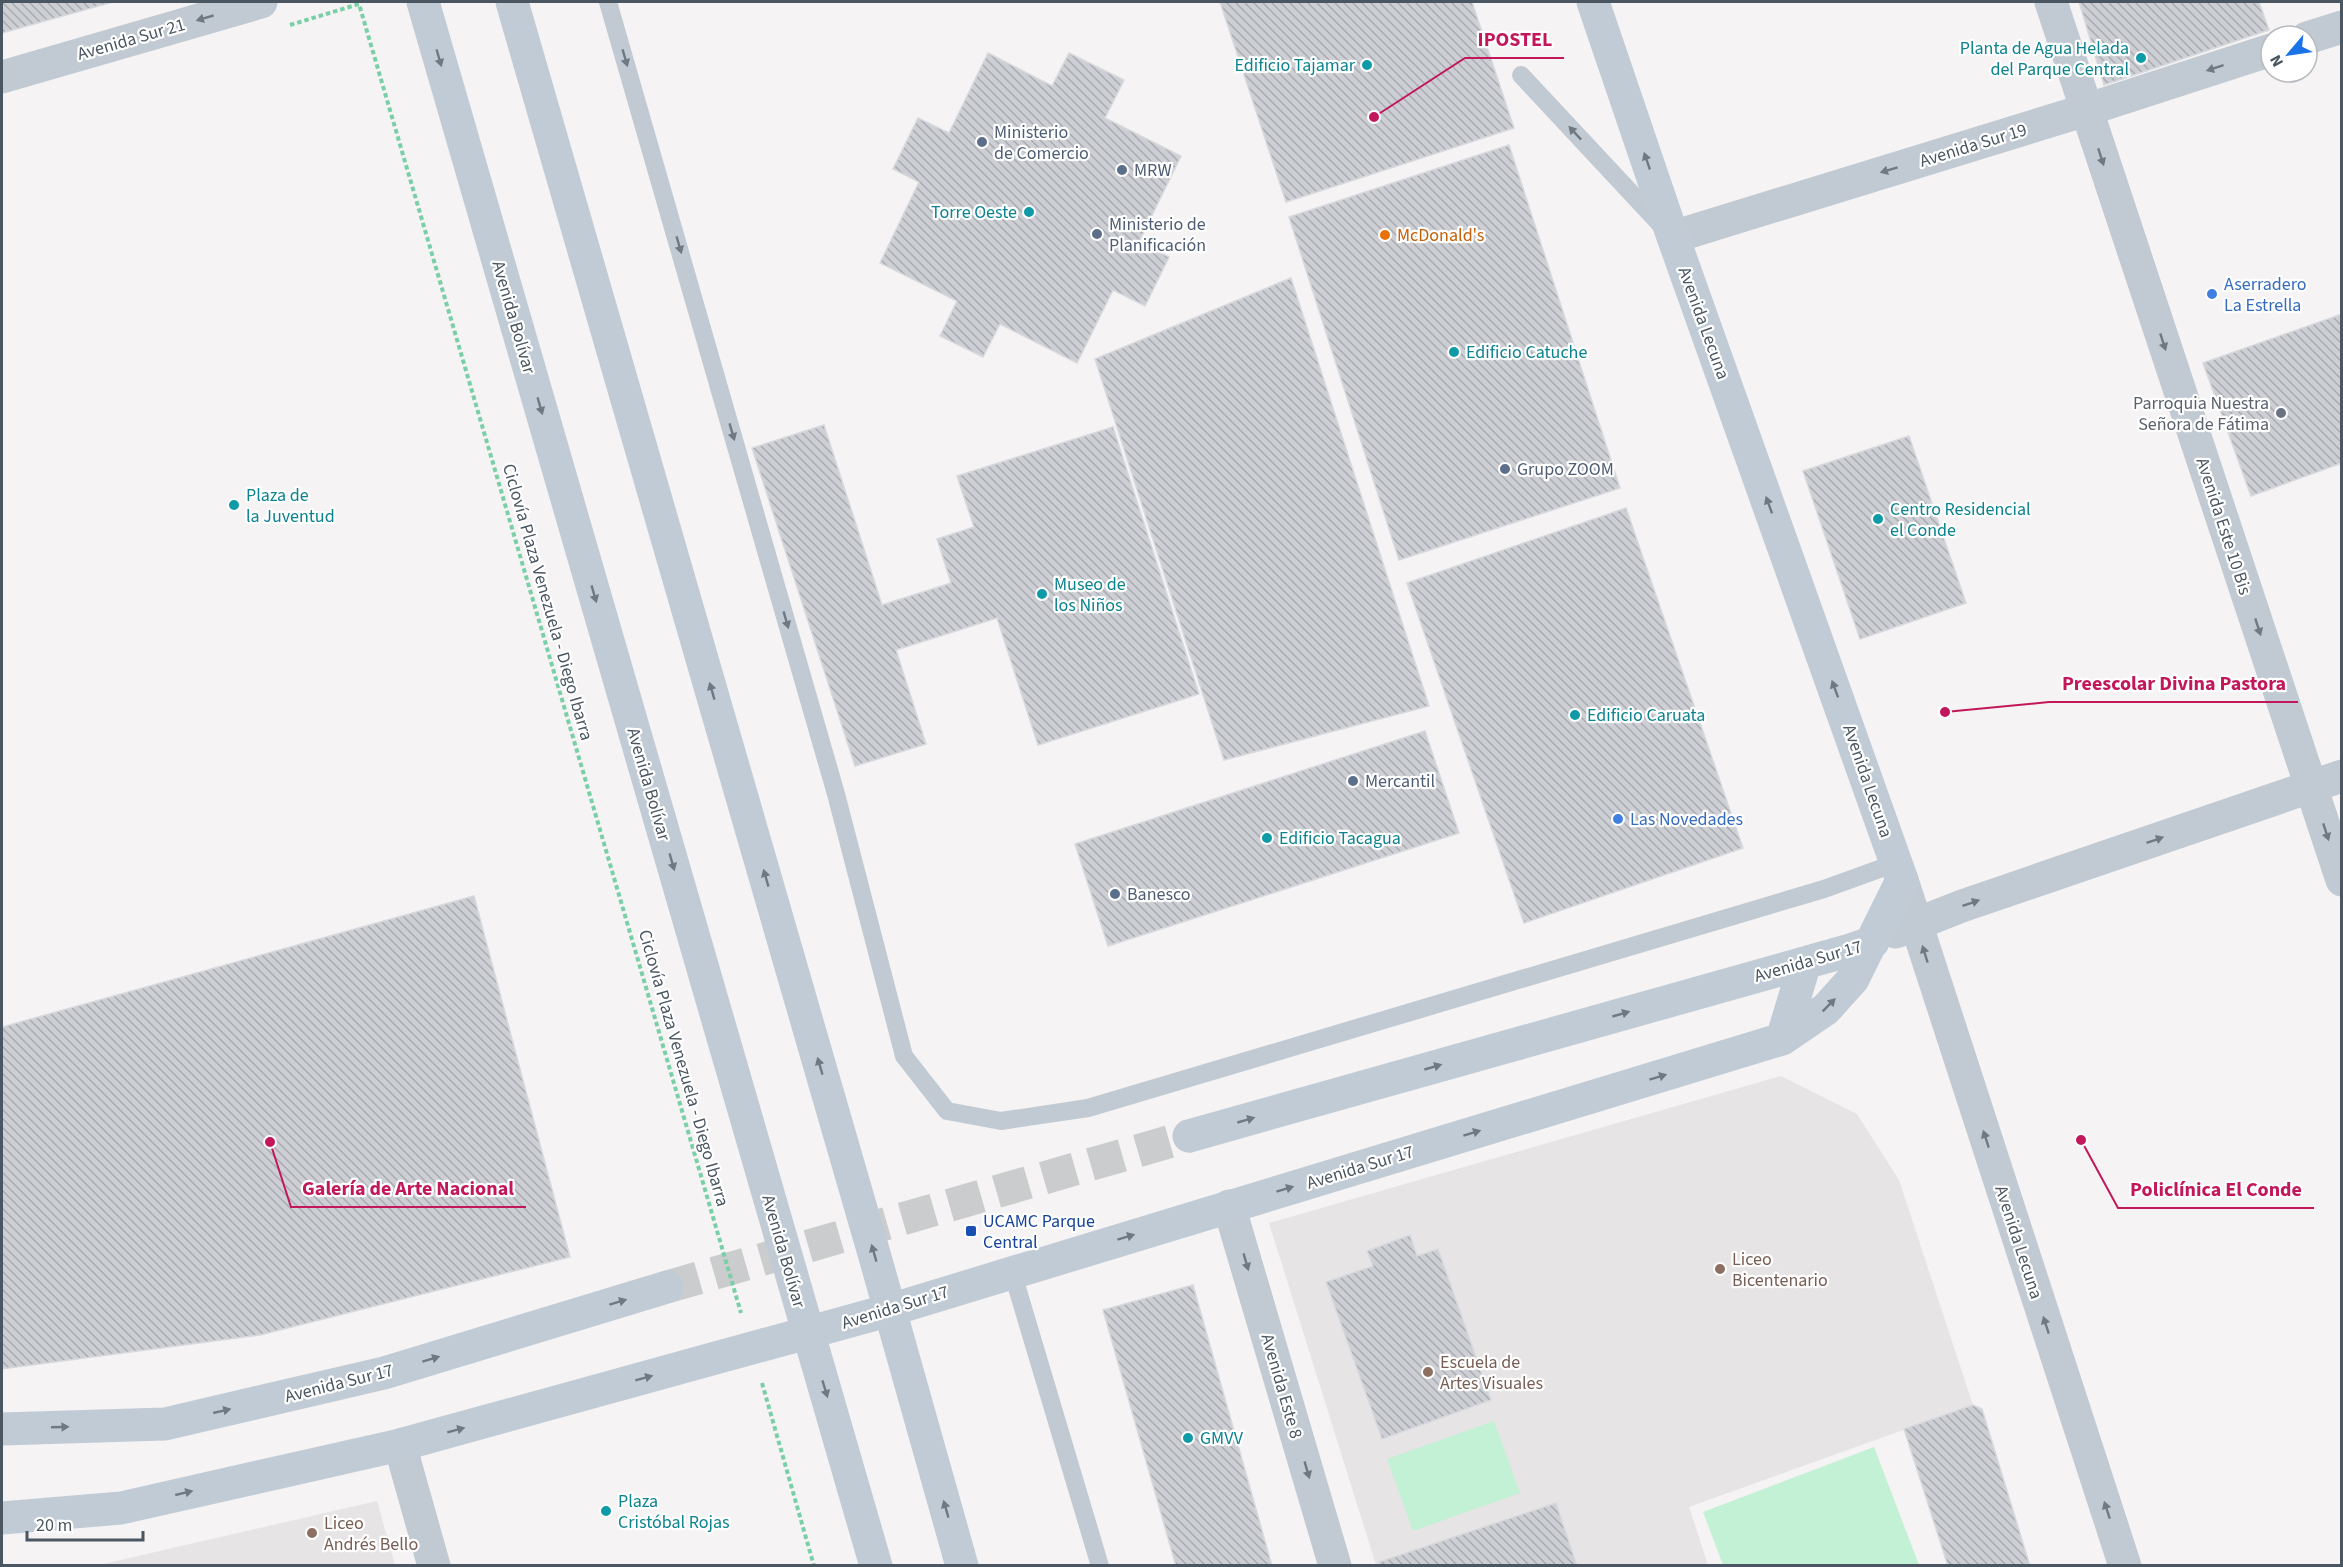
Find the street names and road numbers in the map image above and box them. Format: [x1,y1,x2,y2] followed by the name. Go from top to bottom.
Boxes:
[74,12,188,67] street label: Avenida Sur 21
[1916,117,2030,174] street label: Avenida Sur 19
[485,258,542,377] street label: Avenida Bolívar
[1672,263,1735,383] street label: Avenida Lecuna
[2190,454,2257,598] street label: Avenida Este 10 Bis
[496,461,599,743] street label: Ciclovía Plaza Venezuela - Diego Ibarra
[1836,721,1899,841] street label: Avenida Lecuna
[620,725,677,844] street label: Avenida Bolívar
[632,927,735,1209] street label: Ciclovía Plaza Venezuela - Diego Ibarra
[1751,934,1865,989] street label: Avenida Sur 17
[1303,1139,1417,1196] street label: Avenida Sur 17
[1988,1182,2049,1302] street label: Avenida Lecuna
[755,1192,812,1311] street label: Avenida Bolívar
[838,1279,952,1336] street label: Avenida Sur 17
[1255,1331,1308,1441] street label: Avenida Este 8
[282,1358,396,1409] street label: Avenida Sur 17

